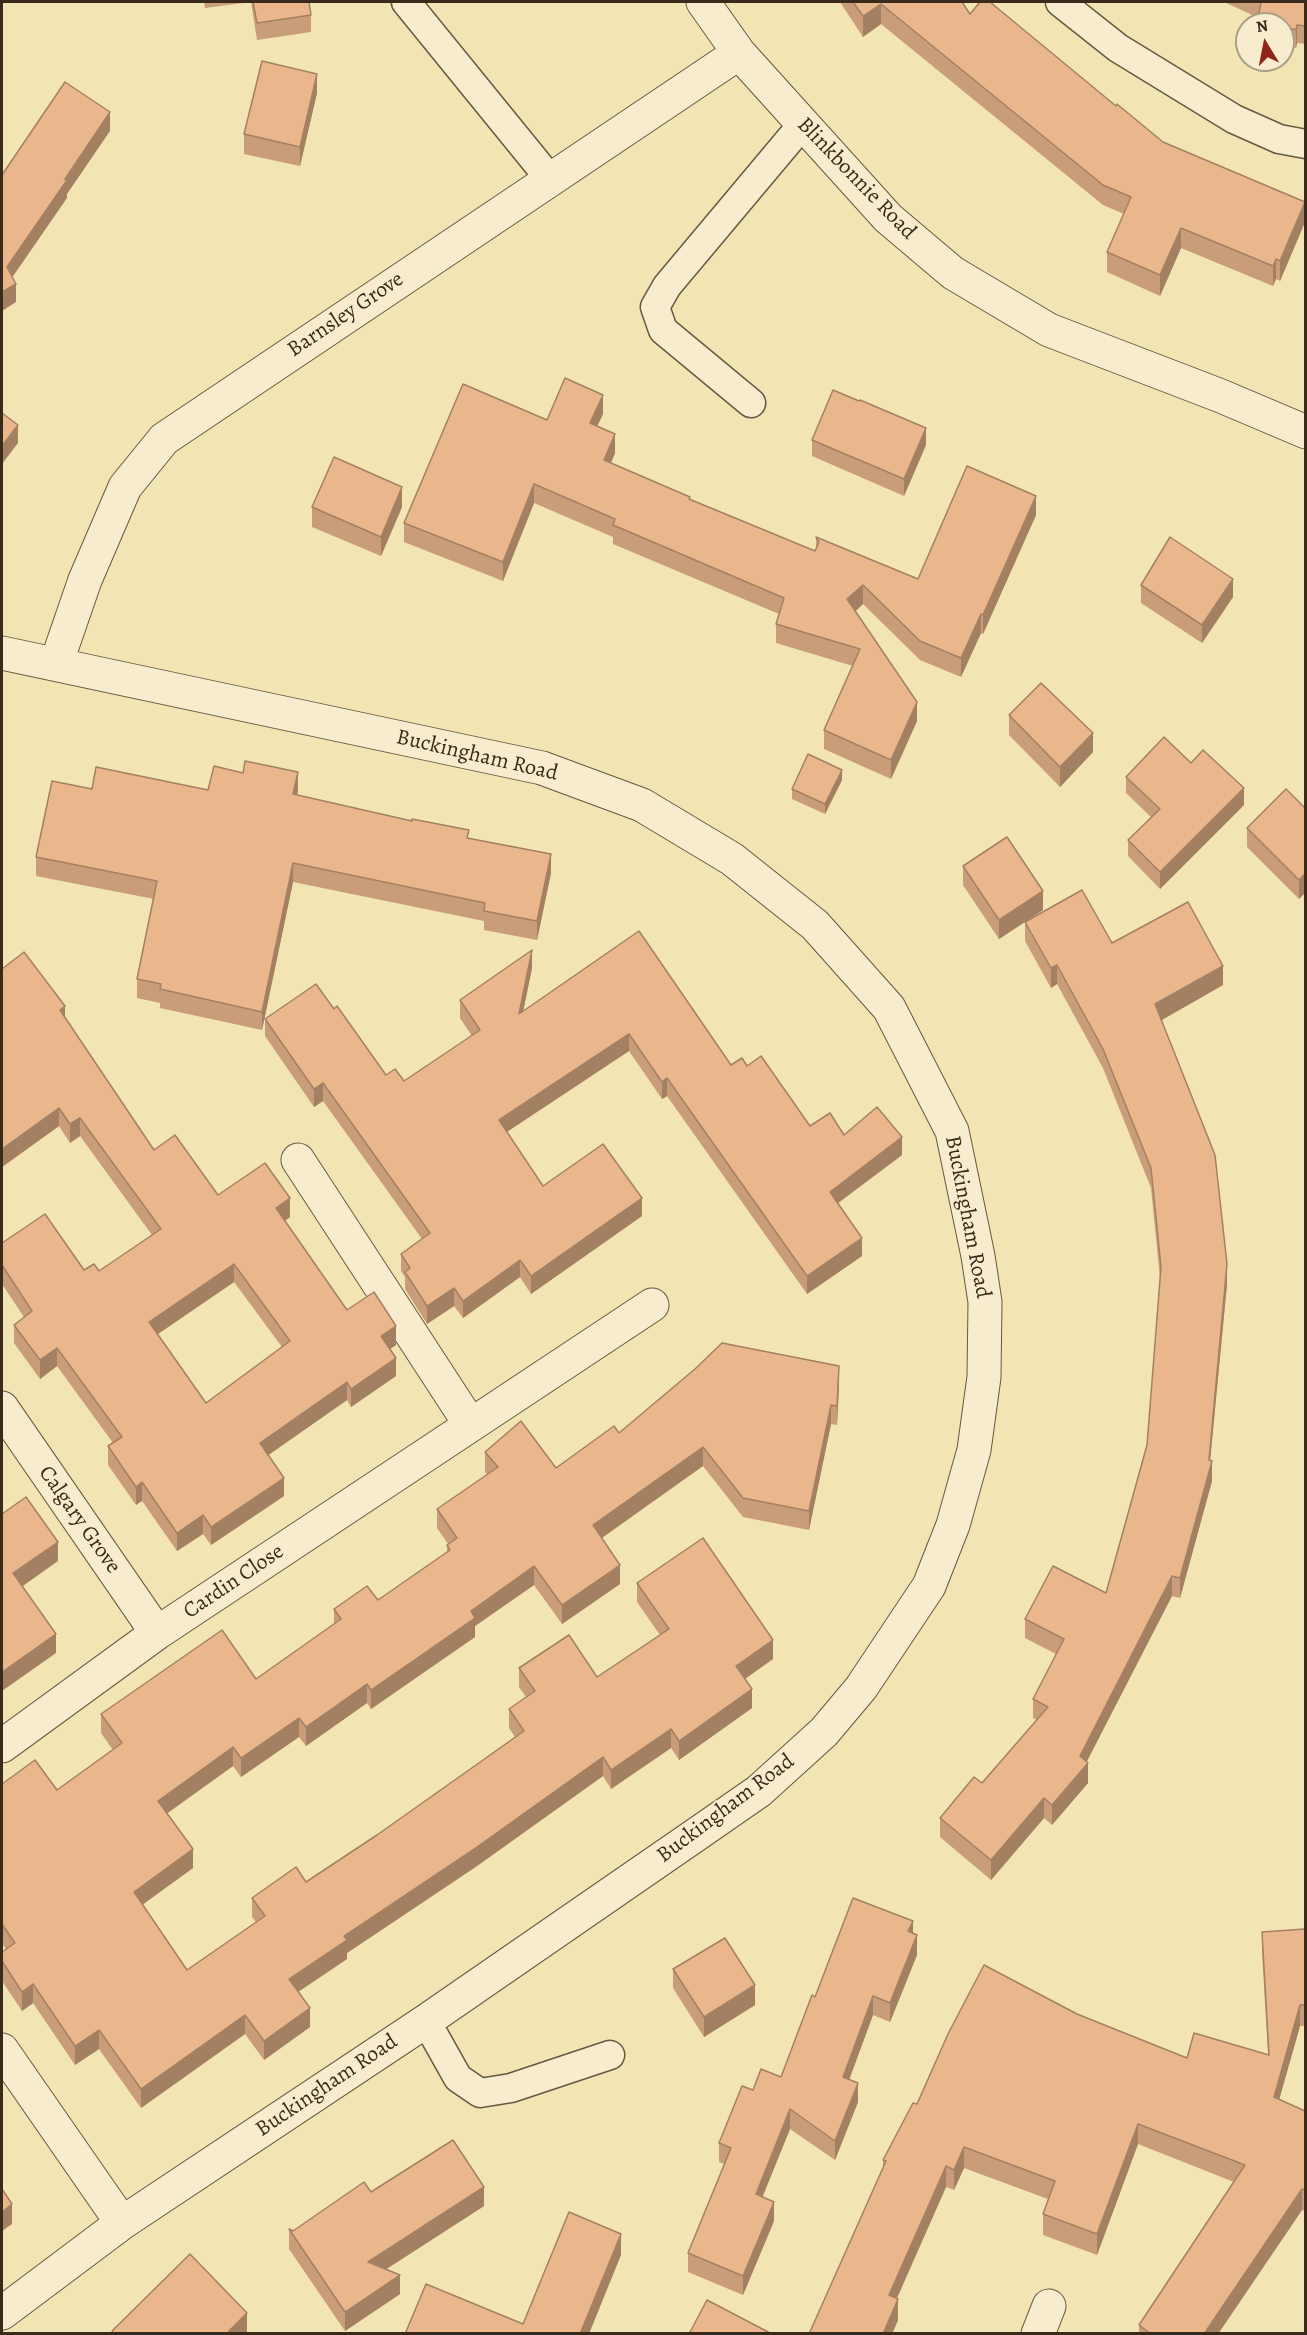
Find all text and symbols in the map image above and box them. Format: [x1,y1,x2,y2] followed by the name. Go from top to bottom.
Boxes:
[1235,12,1295,72] north arrow
[1255,14,1270,38] text: N
[791,112,921,246] street label: Blinkbonnie Road
[283,266,409,364] street label: Barnsley Grove
[394,725,560,787] street label: Buckingham Road
[938,1133,996,1301] street label: Buckingham Road
[32,1461,126,1579] street label: Calgary Grove
[179,1539,289,1625] street label: Cardin Close
[652,1749,800,1869] street label: Buckingham Road
[251,2029,403,2143] street label: Buckingham Road

